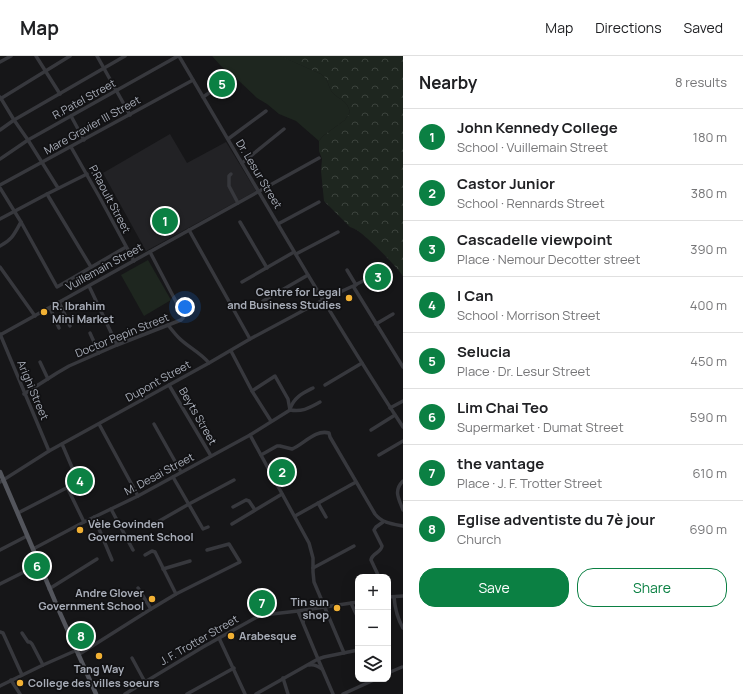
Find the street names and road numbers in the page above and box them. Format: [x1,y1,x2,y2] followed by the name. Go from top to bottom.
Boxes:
[50,75,118,122] street label: R.Patel Street
[41,92,143,157] street label: Mare Gravier III Street
[233,136,286,211] street label: Dr. Lesur Street
[86,162,135,236] street label: P.Raoult Street
[63,239,145,294] street label: Vuillemain Street
[73,309,171,360] street label: Doctor Pepin Street
[122,356,193,405] street label: Dupont Street
[14,358,53,422] street label: Arighi Street
[176,384,221,447] street label: Beyts Street
[121,449,196,498] street label: M. Desai Street
[157,611,241,668] street label: J. F. Trotter Street

